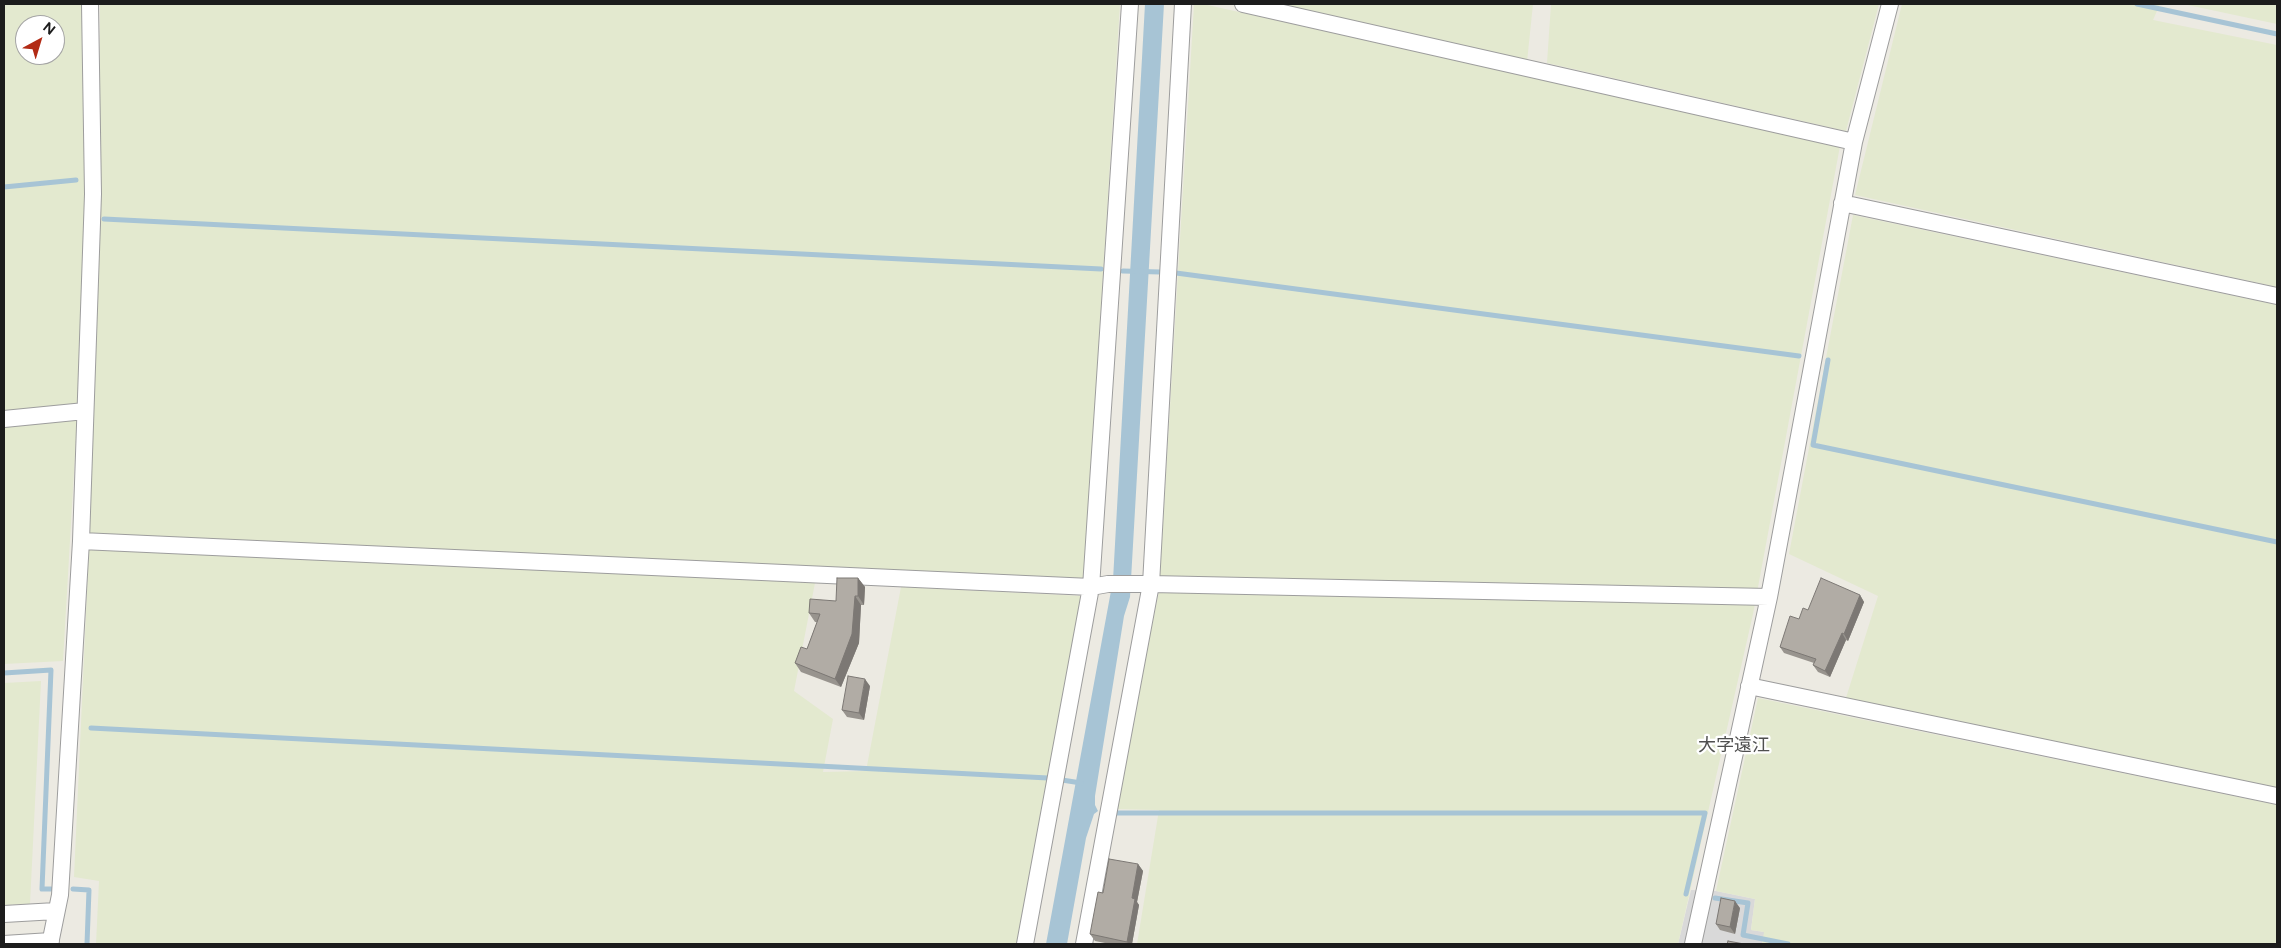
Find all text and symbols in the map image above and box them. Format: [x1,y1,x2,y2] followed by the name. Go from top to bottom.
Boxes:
[15,15,65,65] north arrow
[40,19,59,39] text: N
[1698,735,1770,757] district label: 大字遠江

